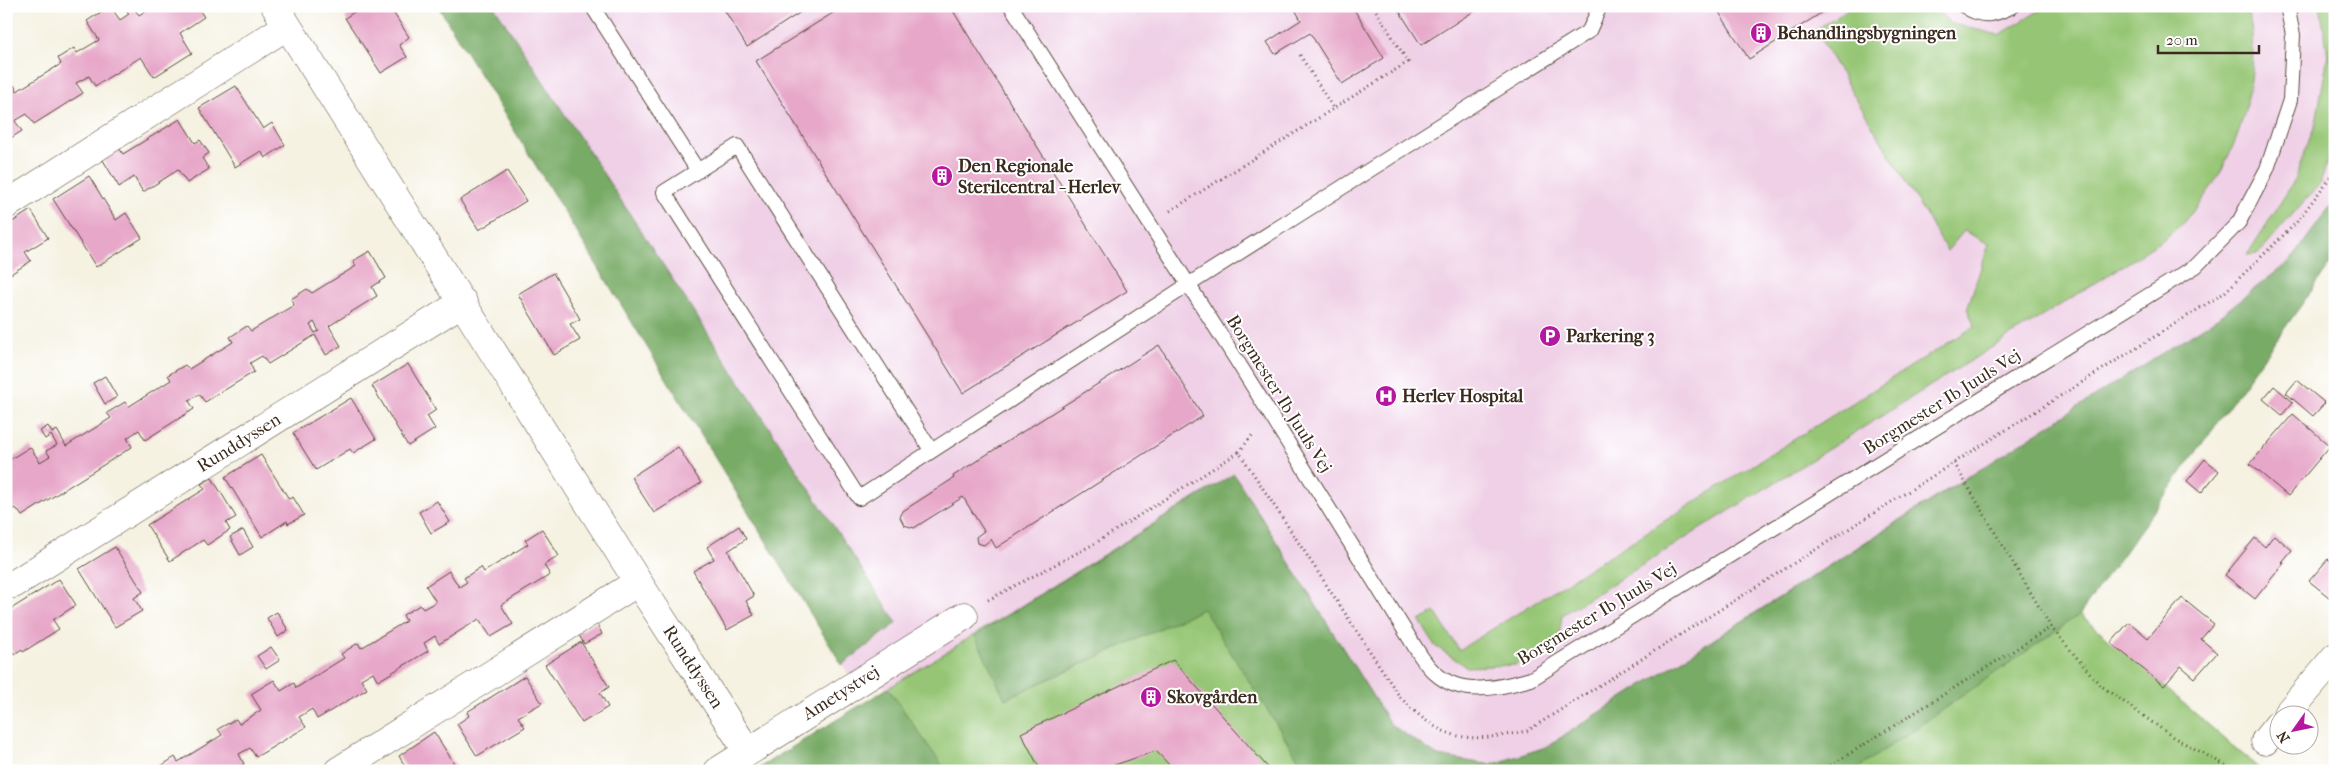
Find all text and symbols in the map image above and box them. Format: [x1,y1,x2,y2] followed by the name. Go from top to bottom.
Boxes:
[1749,21,1773,45] building icon: Behandlingsbygningen
[2158,22,2260,54] scale bar
[1777,23,1957,44] place label: Behandlingsbygningen
[2166,31,2198,49] text: 20 m
[958,156,1121,198] place label: Den Regionale Sterilcentral - Herlev
[930,164,954,188] building icon: Den Regionale Sterilcentral - Herlev
[1222,311,1336,477] street label: Borgmester Ib Juuls Vej
[1538,324,1562,348] parking icon: Parkering 3
[1566,326,1655,347] place label: Parkering 3
[1859,345,2025,459] street label: Borgmester Ib Juuls Vej
[1374,384,1398,408] hospital icon: Herlev Hospital
[1402,386,1524,407] place label: Herlev Hospital
[193,409,285,477] street label: Runddyssen
[1514,558,1680,670] street label: Borgmester Ib Juuls Vej
[658,621,728,713] street label: Runddyssen
[798,661,883,725] street label: Ametystvej
[1139,685,1163,709] building icon: Skovgården
[1167,687,1258,708] place label: Skovgården
[2268,704,2318,754] north arrow
[2273,727,2294,746] text: N

